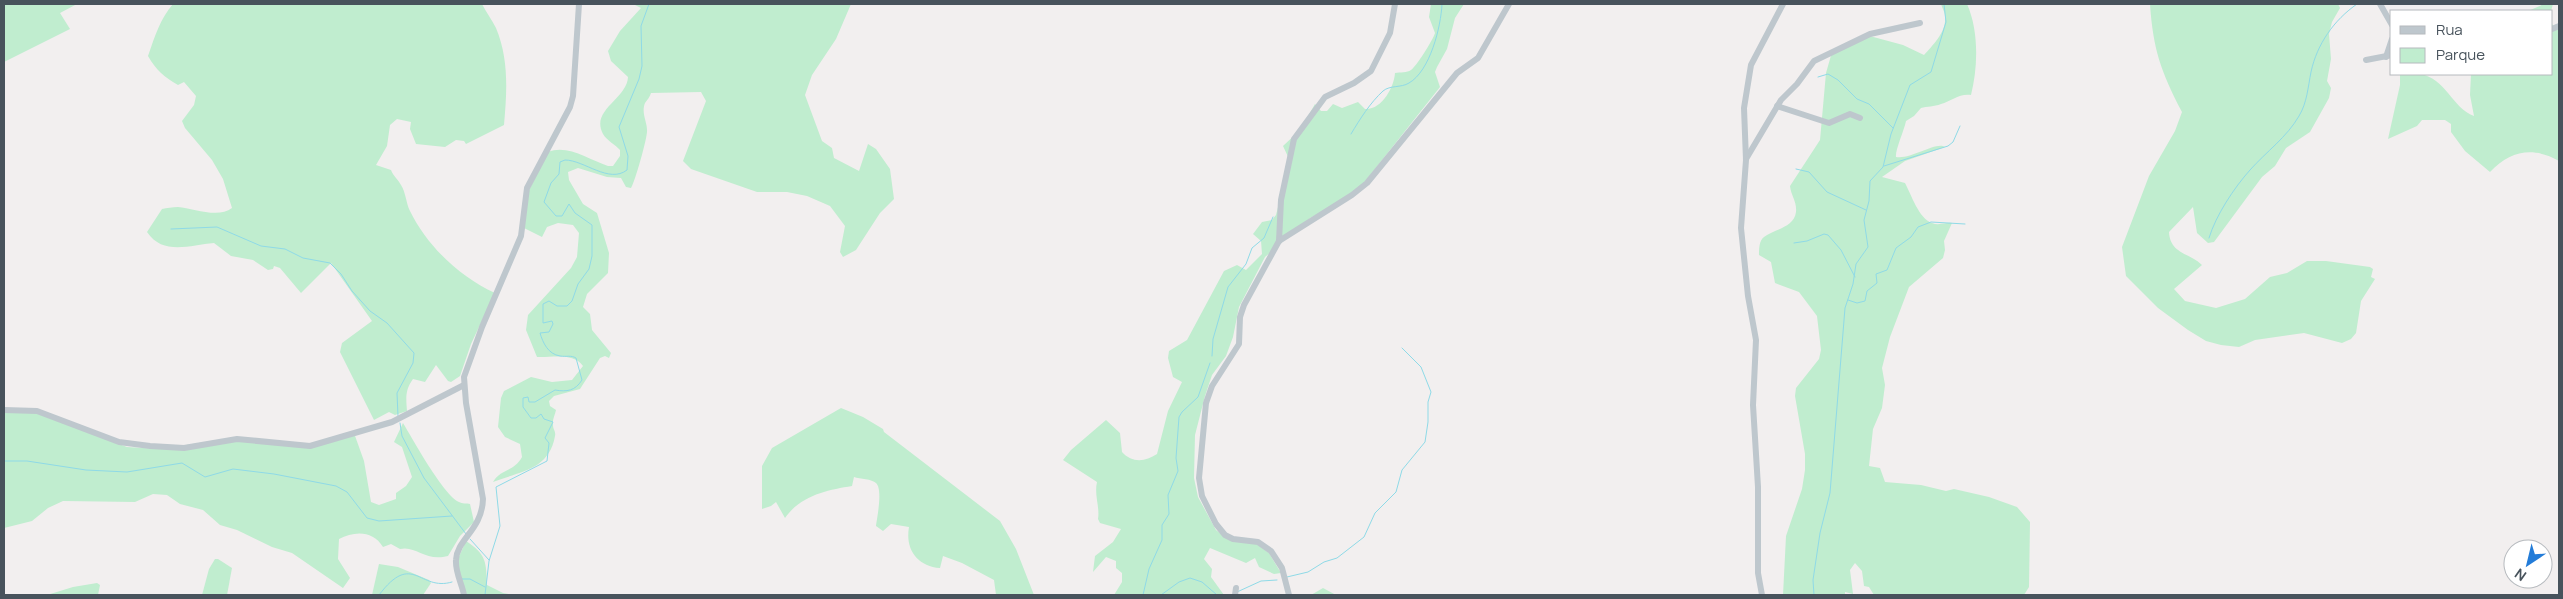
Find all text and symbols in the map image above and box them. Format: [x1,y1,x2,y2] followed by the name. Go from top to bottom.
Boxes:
[2390,10,2553,75] legend
[2436,19,2463,40] text: Rua
[2436,44,2485,65] text: Parque
[2503,539,2553,589] north arrow
[2511,564,2530,586] text: N

